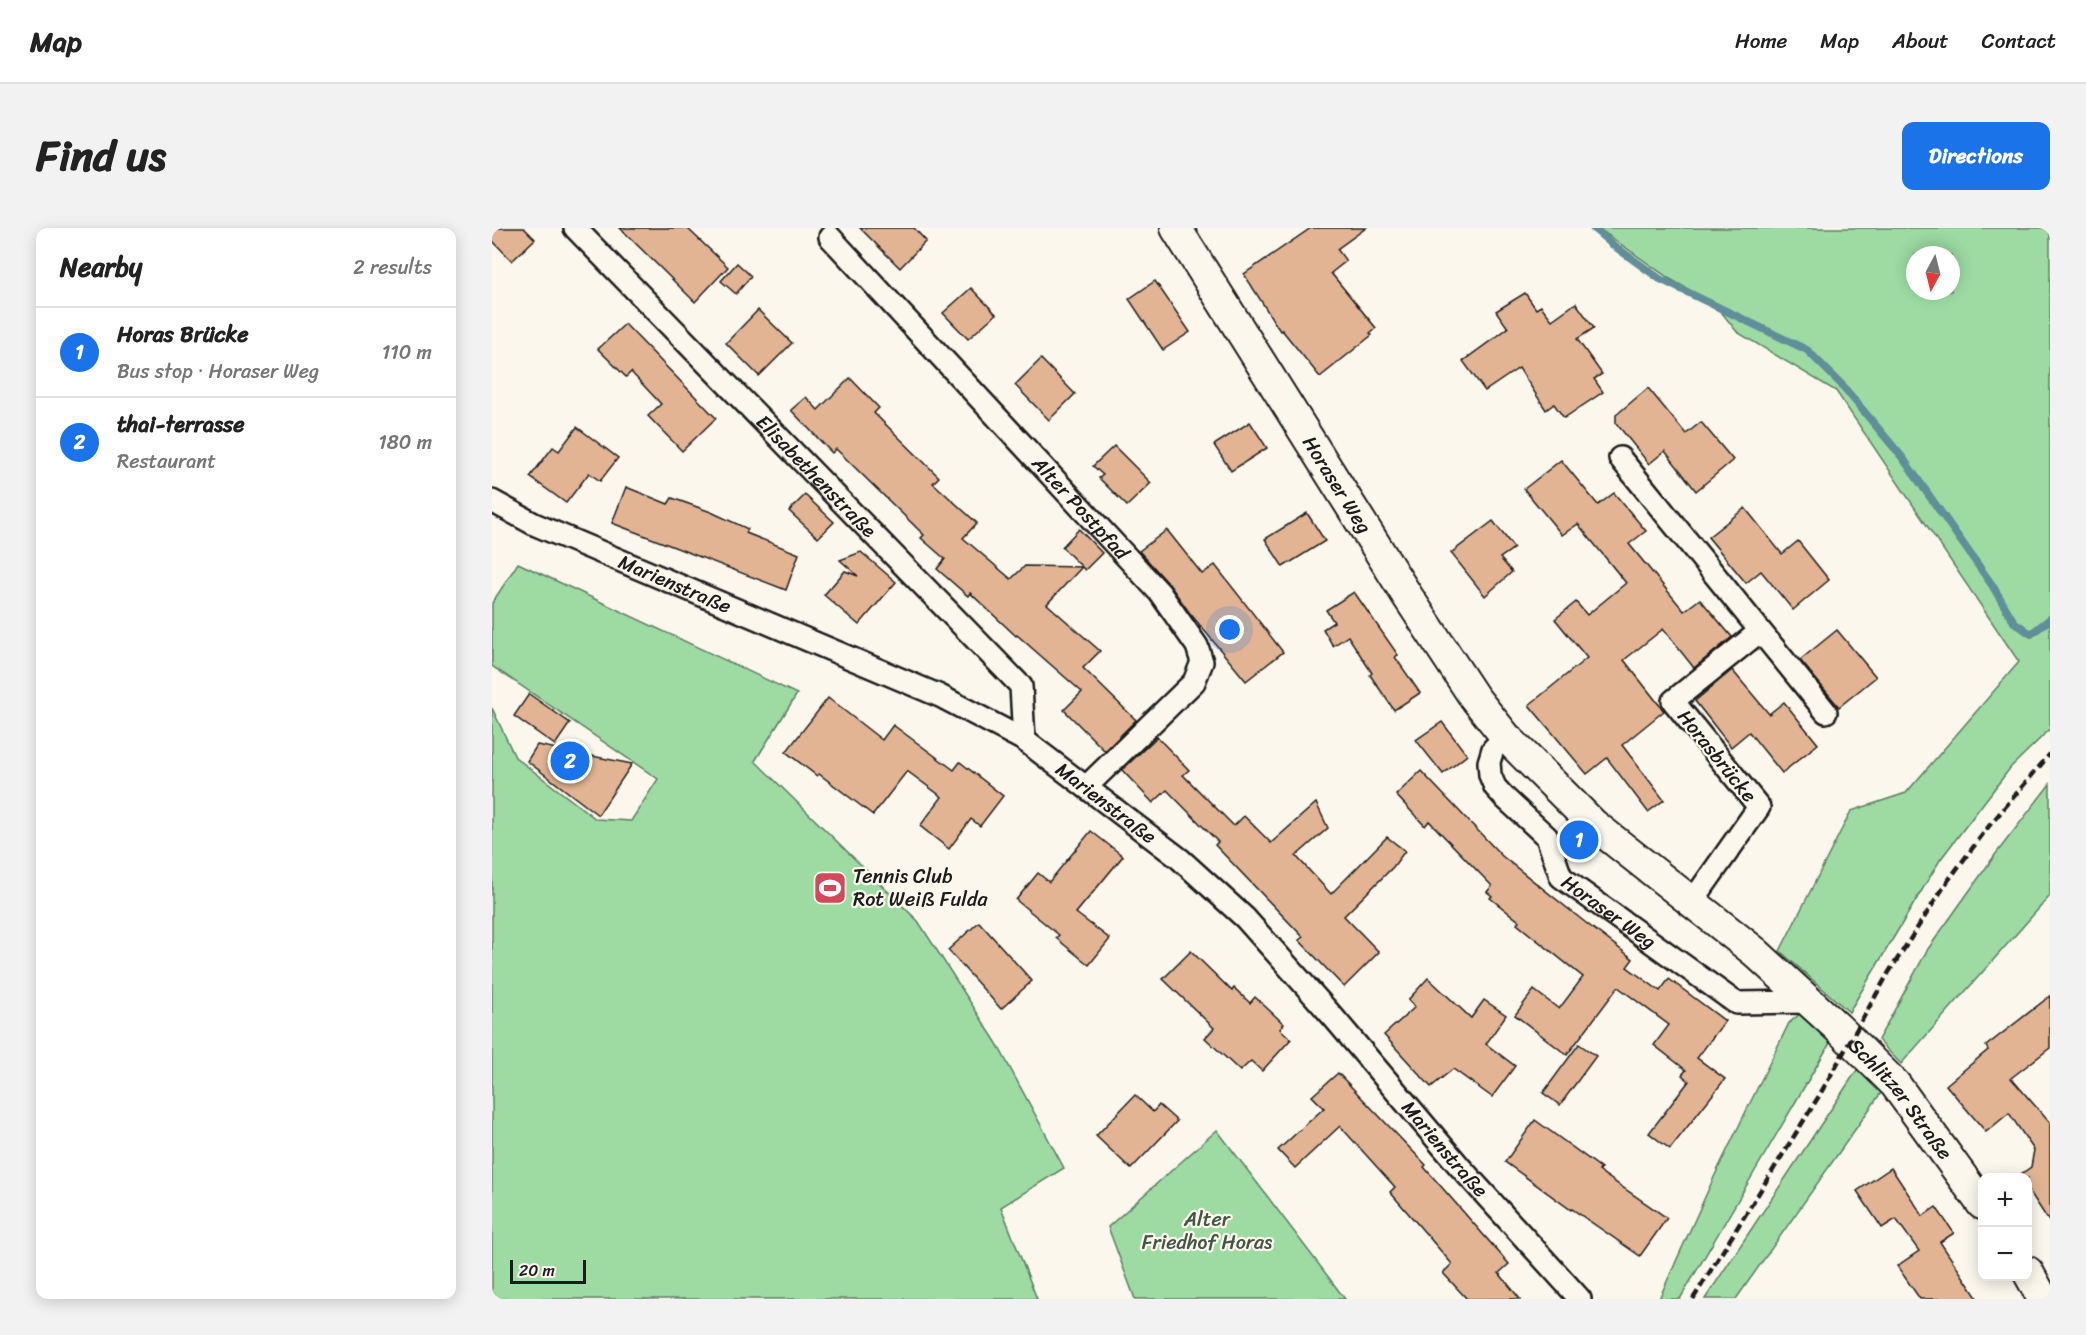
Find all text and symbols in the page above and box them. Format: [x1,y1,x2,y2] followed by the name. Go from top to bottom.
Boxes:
[30,17,82,66] text: Map
[1735,22,1787,60] text: Home
[1820,22,1859,60] text: Map
[1892,22,1949,60] text: About
[1982,22,2056,60] text: Contact
[36,119,166,193] text: Find us
[1902,122,2050,190] button: Directions
[60,244,142,290] text: Nearby
[1906,246,1960,300] north arrow
[353,250,432,285] text: 2 results
[117,315,249,354] text: Horas Brücke
[75,335,84,370] text: 1
[382,335,432,370] text: 110 m
[117,354,319,389] text: Bus stop · Horaser Weg
[117,405,244,444] text: thai-terrasse
[747,406,886,546] street label: Elisabethenstraße
[74,425,85,460] text: 2
[378,425,432,460] text: 180 m
[1293,428,1382,541] street label: Horaser Weg
[117,444,216,479] text: Restaurant
[1023,447,1139,569] street label: Alter Postpfad
[613,544,737,623] street label: Marienstraße
[1215,615,1244,644] your location
[1668,701,1766,811] street label: Horasbrücke
[550,738,590,784] pin: 2
[1048,752,1164,853] street label: Marienstraße
[1560,818,1598,862] pin: 1
[853,859,989,917] place label: Tennis Club Rot Weiß Fulda
[1554,865,1664,958] street label: Horaser Weg
[812,870,848,906] sports icon: Tennis Club Rot Weiß Fulda
[1840,1030,1962,1167] street label: Schlitzer Straße
[1393,1092,1497,1206] street label: Marienstraße
[1978,1173,2032,1281] map controls
[1978,1173,2032,1227] button: +
[1142,1202,1273,1260] park label: Alter Friedhof Horas
[1978,1227,2032,1281] button: −
[519,1256,555,1285] text: 20 m
[510,1257,586,1284] scale bar

